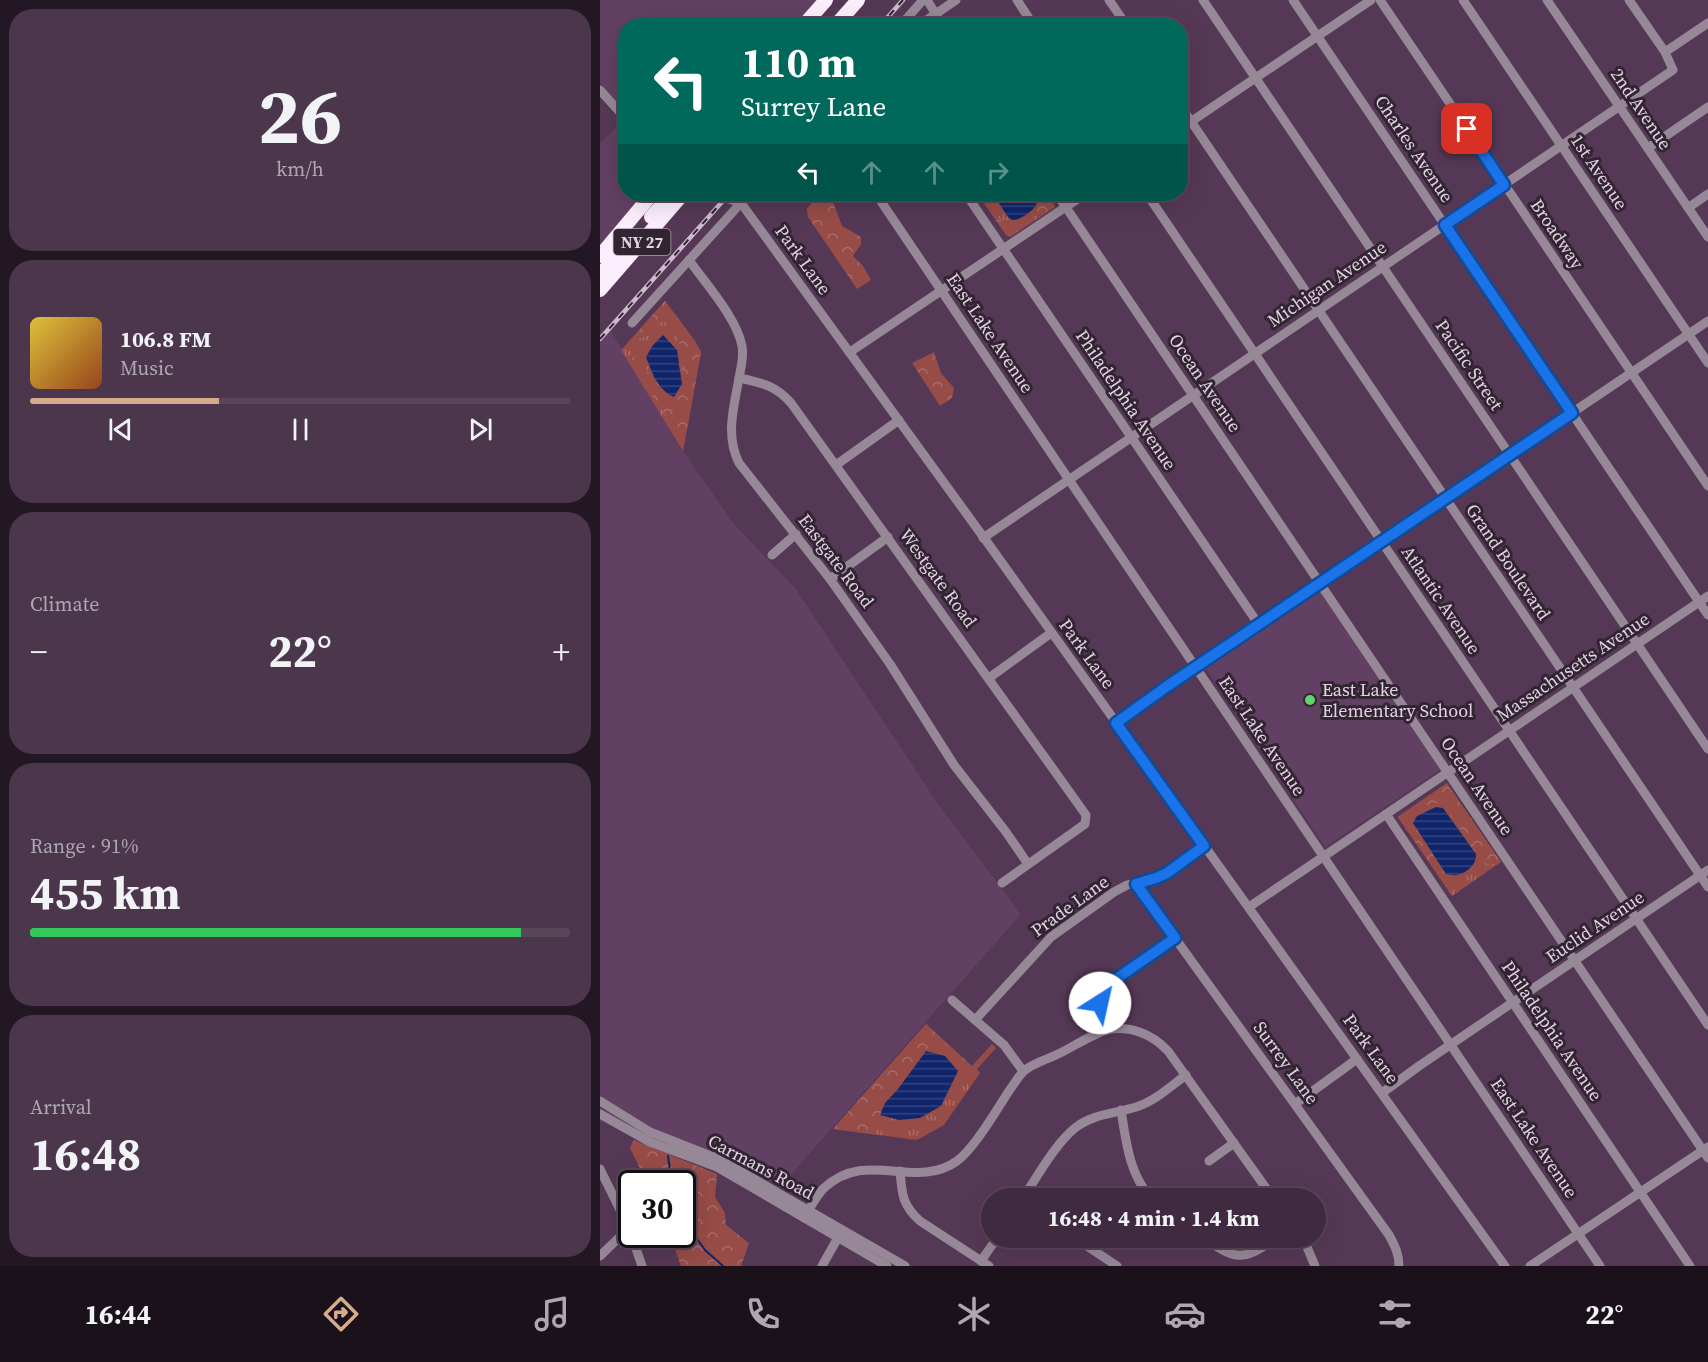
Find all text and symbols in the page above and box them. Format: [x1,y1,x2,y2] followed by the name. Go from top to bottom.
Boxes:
[741,33,856,91] text: 110 m
[642,42,720,120] icon: left
[258,62,342,169] text: 26
[1605,63,1678,154] street label: 2nd Avenue
[741,88,886,125] text: Surrey Lane
[1369,90,1460,207] street label: Charles Avenue
[1441,103,1492,154] pin
[1450,112,1483,145] icon: arrive
[1565,129,1634,214] street label: 1st Avenue
[276,155,324,183] text: km/h
[792,156,825,189] icon: left
[855,156,888,189] icon: ahead
[918,156,951,189] icon: ahead
[981,156,1014,189] icon: right
[1525,194,1590,274] street label: Broadway
[769,220,837,300] street label: Park Lane
[614,229,670,255] road number: NY 27
[1262,234,1391,333] street label: Michigan Avenue
[941,268,1040,398] street label: East Lake Avenue
[1430,314,1509,415] street label: Pacific Street
[120,324,211,354] text: 106.8 FM
[1070,325,1183,475] street label: Philadelphia Avenue
[1163,329,1248,437] street label: Ocean Avenue
[120,354,174,382] text: Music
[104,413,137,446] icon: previous
[284,413,317,446] icon: pause
[464,413,497,446] icon: next
[1460,499,1557,625] street label: Grand Boulevard
[793,509,880,613] street label: Eastgate Road
[894,523,983,632] street label: Westgate Road
[1396,541,1487,659] street label: Atlantic Avenue
[30,590,99,618] text: Climate
[1491,606,1654,727] street label: Massachusetts Avenue
[1053,614,1121,694] street label: Park Lane
[268,620,332,682] text: 22°
[30,629,48,674] text: −
[552,629,570,674] text: +
[1213,671,1312,801] street label: East Lake Avenue
[1322,677,1473,723] place label: East Lake Elementary School
[1303,693,1317,707] marker: East Lake Elementary School
[1435,732,1520,840] street label: Ocean Avenue
[30,832,139,860] text: Range · 91%
[30,862,181,924] text: 455 km
[1026,869,1114,942] street label: Prade Lane
[1541,884,1649,969] street label: Euclid Avenue
[1496,956,1609,1106] street label: Philadelphia Avenue
[1068,971,1132,1035] position arrow
[1337,1009,1405,1089] street label: Park Lane
[1248,1016,1325,1109] street label: Surrey Lane
[1485,1073,1584,1203] street label: East Lake Avenue
[30,1093,92,1121] text: Arrival
[30,1123,141,1185] text: 16:48
[704,1128,819,1205] street label: Carmans Road
[618,1170,696,1248] speed limit sign: 30
[1048,1203,1259,1233] text: 16:48 · 4 min · 1.4 km
[320,1293,362,1335] icon: directions
[531,1293,573,1335] icon: music
[742,1293,784,1335] icon: phone
[953,1293,995,1335] icon: climate
[1164,1293,1206,1335] icon: car
[1374,1293,1416,1335] icon: filters
[84,1296,151,1333] text: 16:44
[1585,1296,1623,1333] text: 22°

